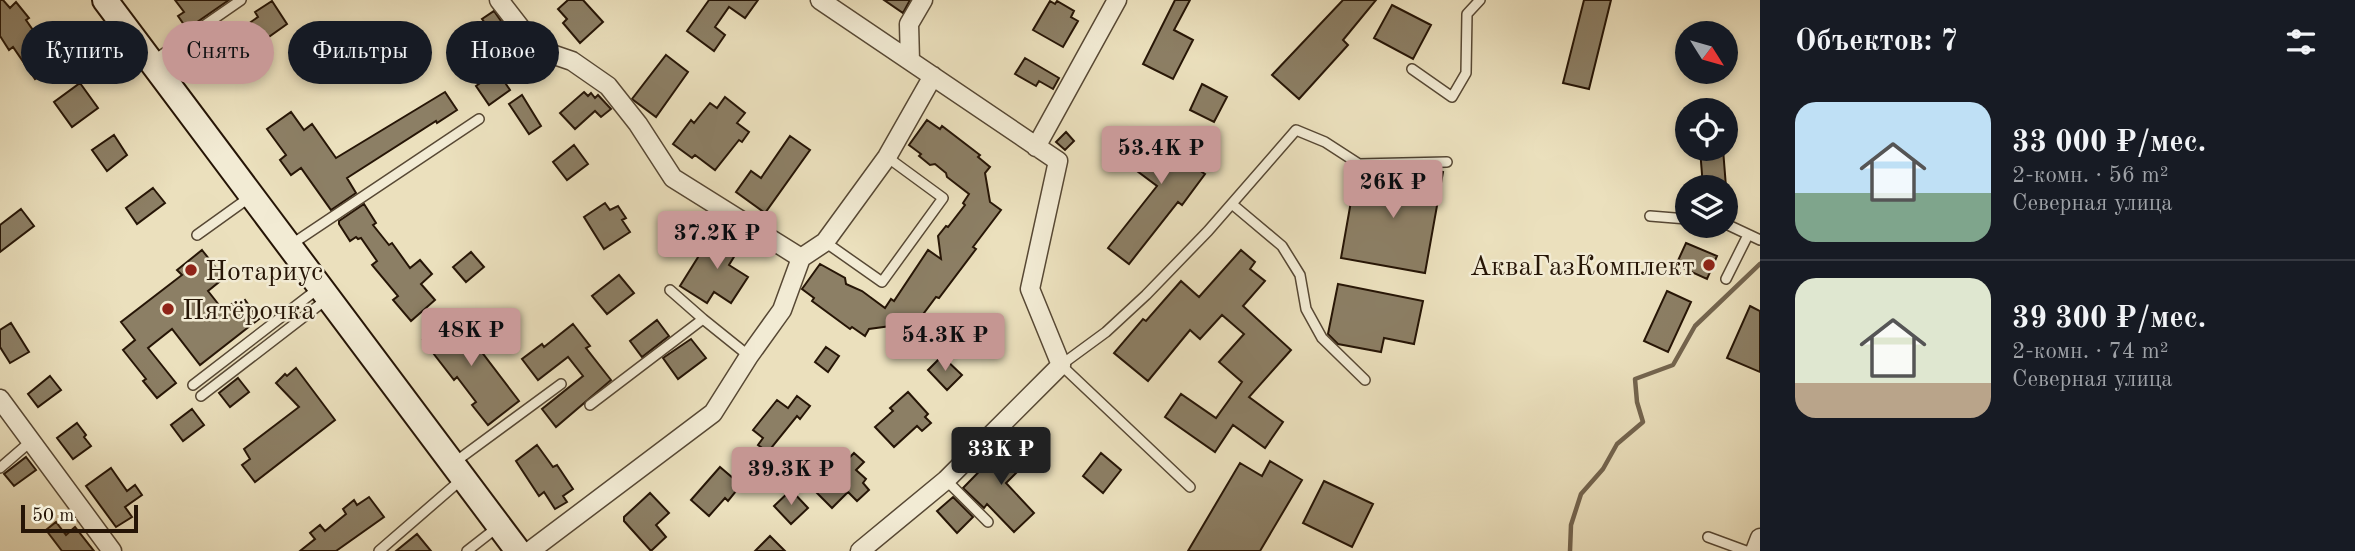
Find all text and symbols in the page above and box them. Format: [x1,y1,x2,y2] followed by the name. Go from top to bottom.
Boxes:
[21,21,148,84] chip: Купить
[162,21,274,84] chip: Снять
[288,21,432,84] chip: Фильтры
[446,21,559,84] chip: Новое
[1675,21,1738,84] north arrow
[1675,21,1738,238] map controls
[2282,23,2320,61] icon: filters
[1795,27,1958,57] text: Объектов: 7
[1675,98,1738,161] button: locate
[1096,127,1226,186] pin: 53.4K ₽
[2012,128,2206,158] text: 33 000 ₽/мес.
[1851,130,1935,214] icon: home
[1118,137,1204,160] text: 53.4K ₽
[1344,160,1442,220] pin: 26K ₽
[2012,164,2169,187] text: 2-комн. · 56 m²
[1360,171,1426,194] text: 26K ₽
[1675,175,1738,238] button: layers
[2012,192,2173,215] text: Северная улица
[652,212,782,271] pin: 37.2K ₽
[674,222,760,245] text: 37.2K ₽
[1470,254,1695,282] place label: АкваГазКомплект
[1701,257,1717,273] marker: АкваГазКомплект
[205,259,323,287] place label: Нотариус
[183,262,199,278] marker: Нотариус
[182,298,315,326] place label: Пятёрочка
[160,301,176,317] marker: Пятёрочка
[2012,304,2206,334] text: 39 300 ₽/мес.
[1851,306,1935,390] icon: home
[422,308,520,368] pin: 48K ₽
[880,314,1010,373] pin: 54.3K ₽
[438,319,504,342] text: 48K ₽
[902,324,988,347] text: 54.3K ₽
[2012,340,2169,363] text: 2-комн. · 74 m²
[2012,368,2173,391] text: Северная улица
[952,428,1050,487] pin: 33K ₽
[968,438,1034,461] text: 33K ₽
[726,448,856,507] pin: 39.3K ₽
[748,458,834,481] text: 39.3K ₽
[21,502,138,534] scale bar
[32,507,74,526] text: 50 m

